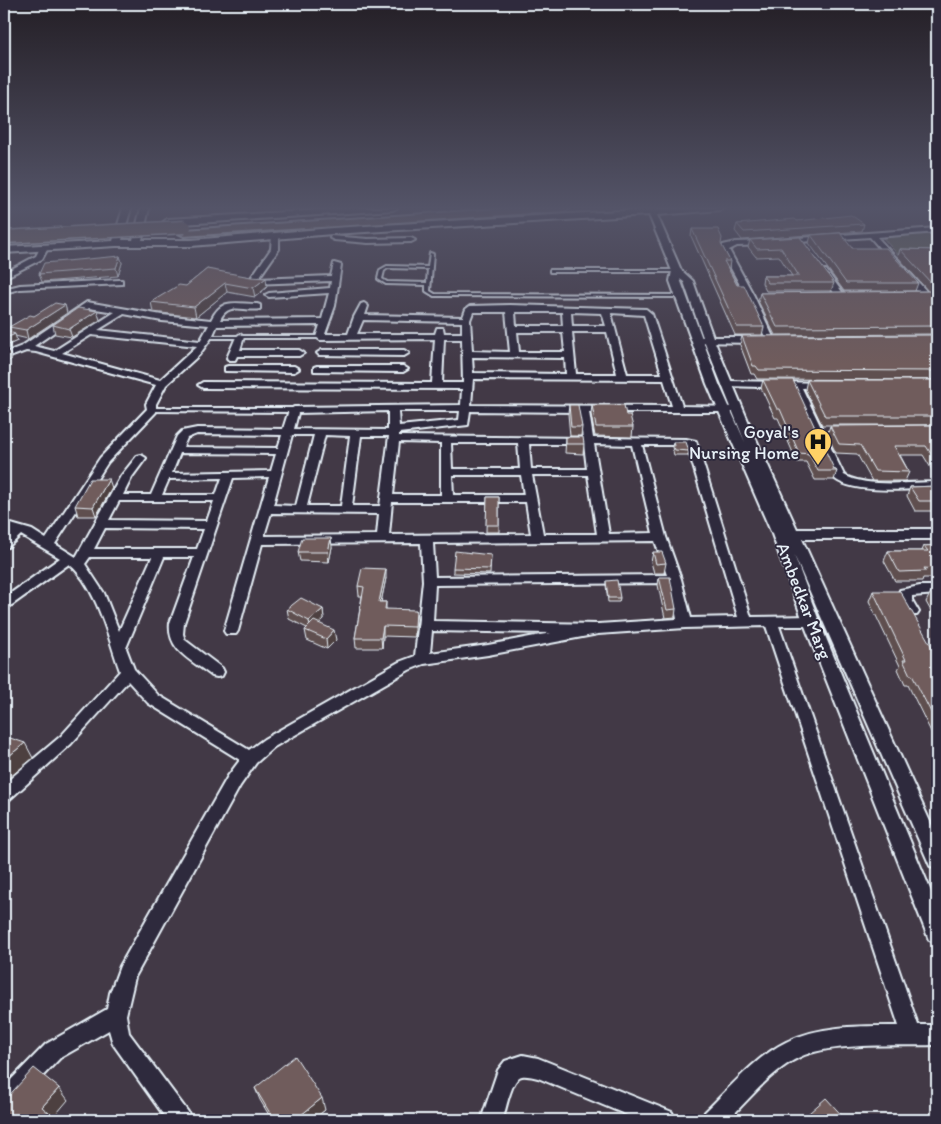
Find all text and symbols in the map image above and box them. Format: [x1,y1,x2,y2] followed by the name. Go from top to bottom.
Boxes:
[689,421,799,464] place label: Goyal's Nursing Home
[803,427,833,466] hospital icon: Goyal's Nursing Home
[772,540,837,663] street label: Ambedkar Marg

